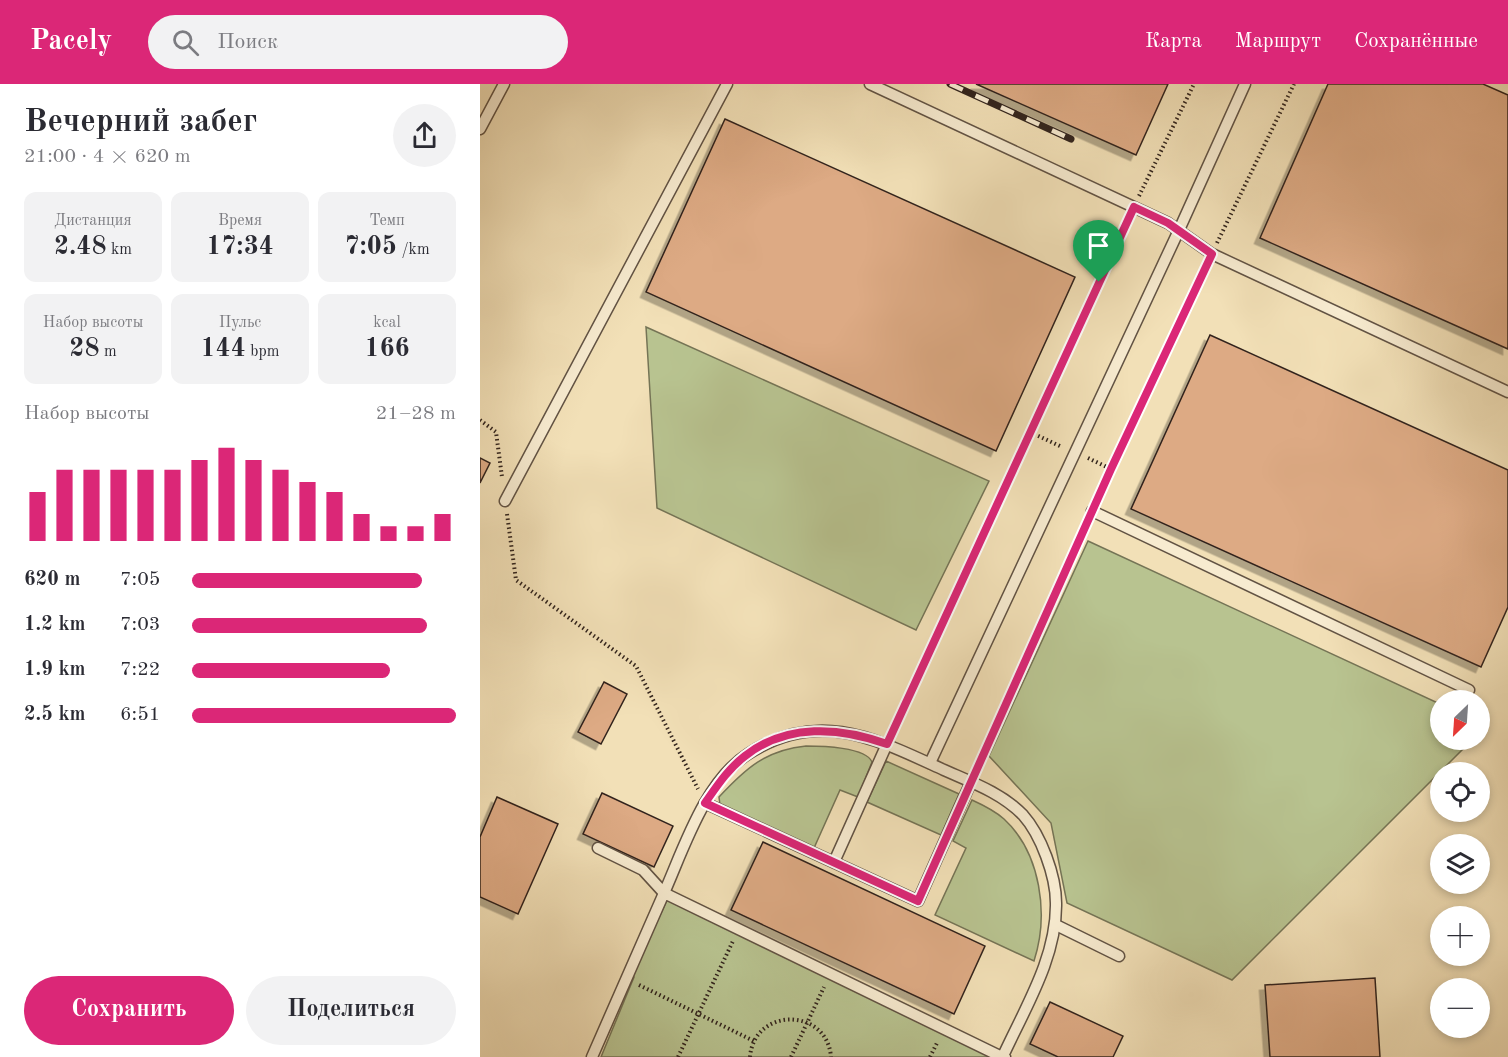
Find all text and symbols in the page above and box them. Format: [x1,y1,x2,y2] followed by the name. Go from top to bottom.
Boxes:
[148,15,568,69] search box
[169,26,202,59] icon: search
[30,28,112,56] text: Pacely
[217,31,278,53] text: Поиск
[1145,31,1202,52] text: Карта
[1235,31,1321,52] text: Маршрут
[1354,31,1478,52] text: Сохранённые
[393,104,456,167] button: share
[24,106,257,139] text: Вечерний забег
[24,147,191,167] text: 21:00 · 4 × 620 m
[54,213,132,229] text: Дистанция
[218,213,262,229] text: Время
[369,213,405,229] text: Темп
[1073,220,1124,282] pin
[1082,229,1115,262] icon: arrive
[54,234,107,260] text: 2.48
[206,234,274,260] text: 17:34
[344,234,397,260] text: 7:05
[107,242,132,258] text: km
[397,242,430,258] text: /km
[43,315,143,331] text: Набор высоты
[219,315,261,331] text: Пульс
[373,315,401,331] text: kcal
[69,336,99,362] text: 28
[201,336,246,362] text: 144
[364,336,410,362] text: 166
[99,344,117,360] text: m
[246,344,279,360] text: bpm
[24,404,150,424] text: Набор высоты
[376,404,456,424] text: 21–28 m
[24,570,80,590] text: 620 m
[120,570,160,590] text: 7:05
[24,615,86,635] text: 1.2 km
[120,615,160,635] text: 7:03
[24,660,86,680] text: 1.9 km
[120,660,160,680] text: 7:22
[1430,690,1490,750] north arrow
[1430,690,1490,1038] map controls
[24,705,86,725] text: 2.5 km
[120,705,160,725] text: 6:51
[1430,762,1490,822] button: locate
[1430,834,1490,894] button: layers
[1430,906,1490,966] button: +
[24,976,234,1045] button: Сохранить
[246,976,456,1045] button: Поделиться
[1430,978,1490,1038] button: −

